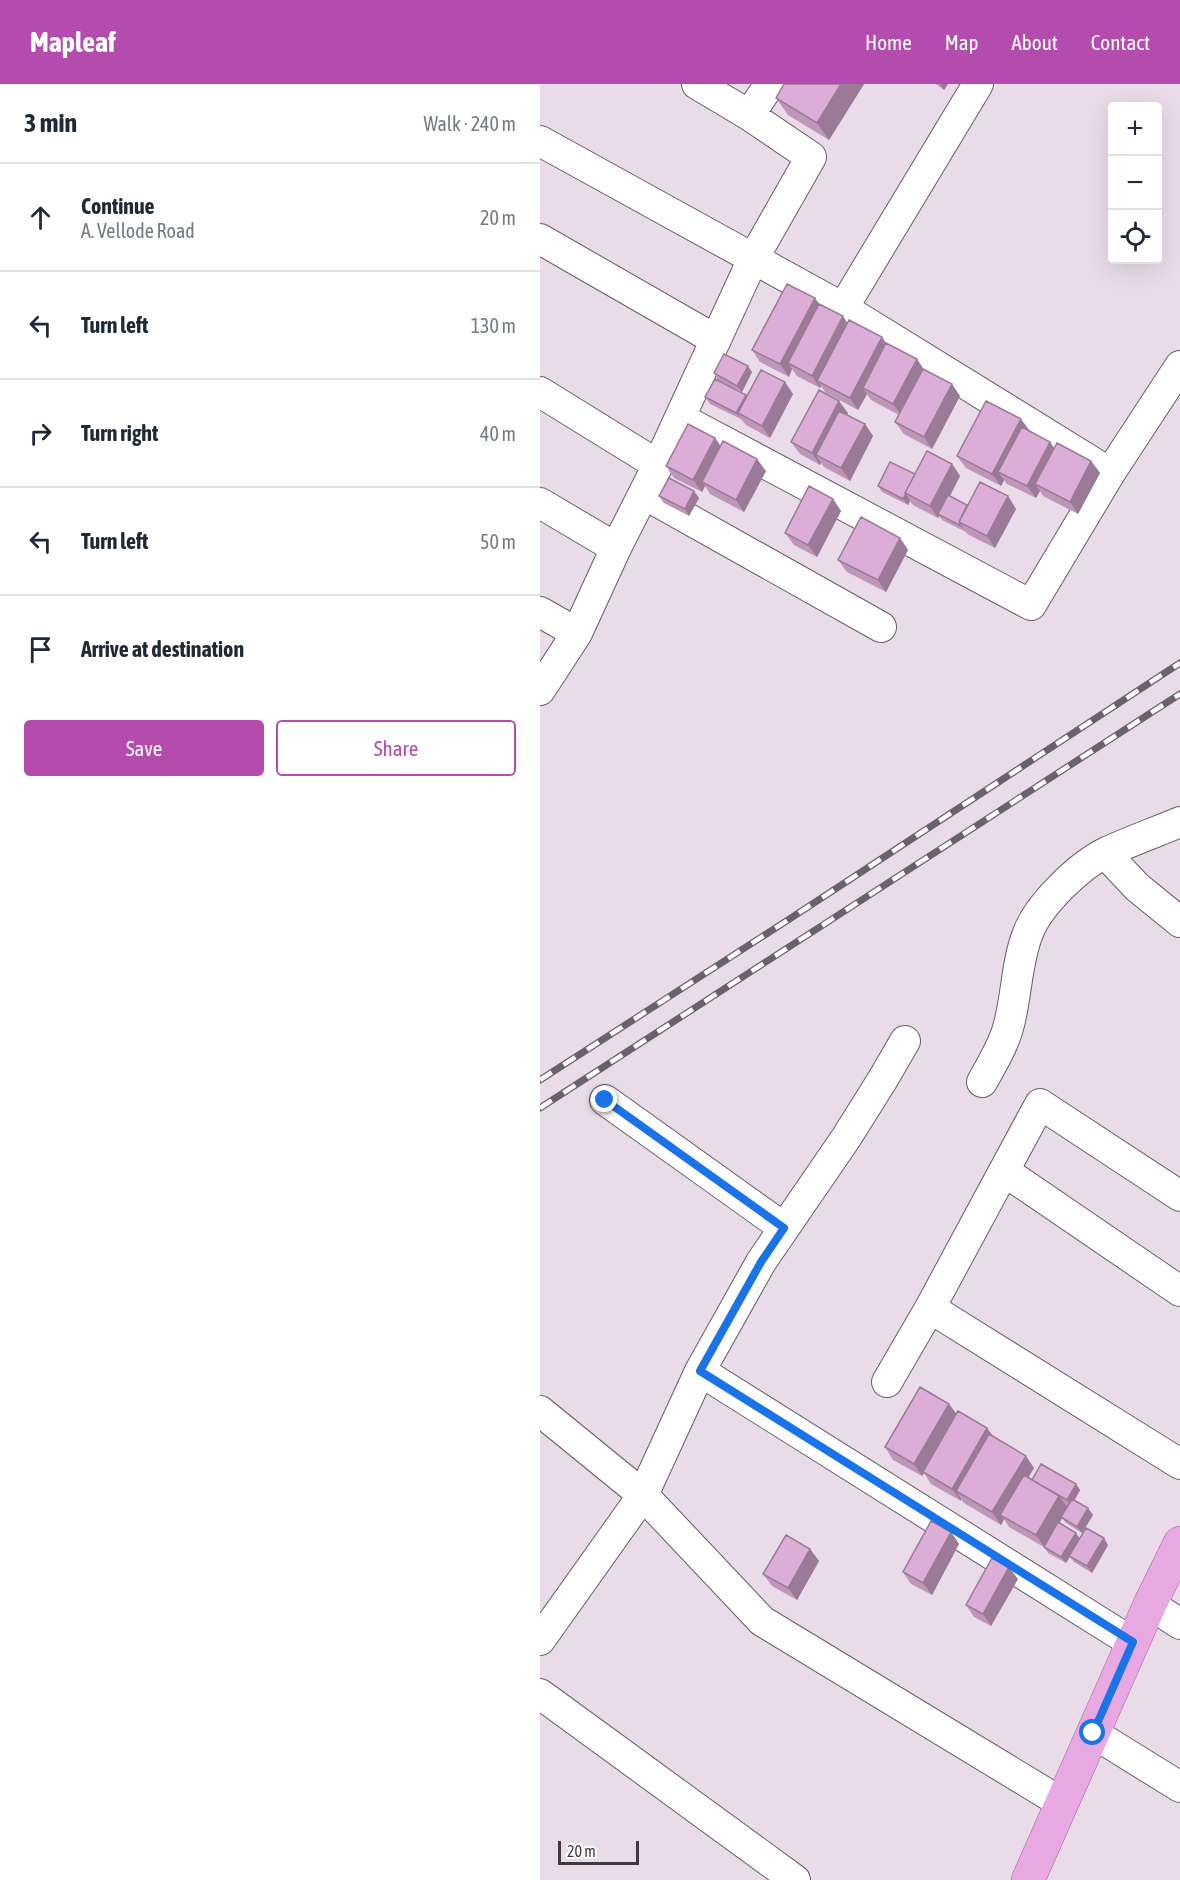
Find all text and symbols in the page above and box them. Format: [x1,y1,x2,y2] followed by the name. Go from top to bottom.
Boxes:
[30,26,116,58] text: Mapleaf
[865,30,912,54] text: Home
[945,30,979,54] text: Map
[1012,30,1058,54] text: About
[1091,30,1150,54] text: Contact
[1108,102,1162,264] map controls
[1108,102,1162,156] button: +
[24,108,77,138] text: 3 min
[424,112,516,135] text: Walk · 240 m
[1108,156,1162,210] button: −
[81,193,155,219] text: Continue
[24,201,57,234] icon: ahead
[480,206,516,229] text: 20 m
[1108,210,1162,264] button: locate
[81,219,195,242] text: A. Vellode Road
[24,309,57,342] icon: left
[81,312,148,338] text: Turn left
[471,314,516,337] text: 130 m
[24,417,57,450] icon: right
[81,420,158,446] text: Turn right
[480,422,516,445] text: 40 m
[24,525,57,558] icon: left
[81,528,148,554] text: Turn left
[480,530,516,553] text: 50 m
[24,633,57,666] icon: arrive
[81,636,244,662] text: Arrive at destination
[24,720,264,776] button: Save
[276,720,516,776] button: Share
[591,1086,617,1112] route end
[1079,1719,1105,1745] route start
[558,1838,639,1866] scale bar
[567,1842,596,1860] text: 20 m

